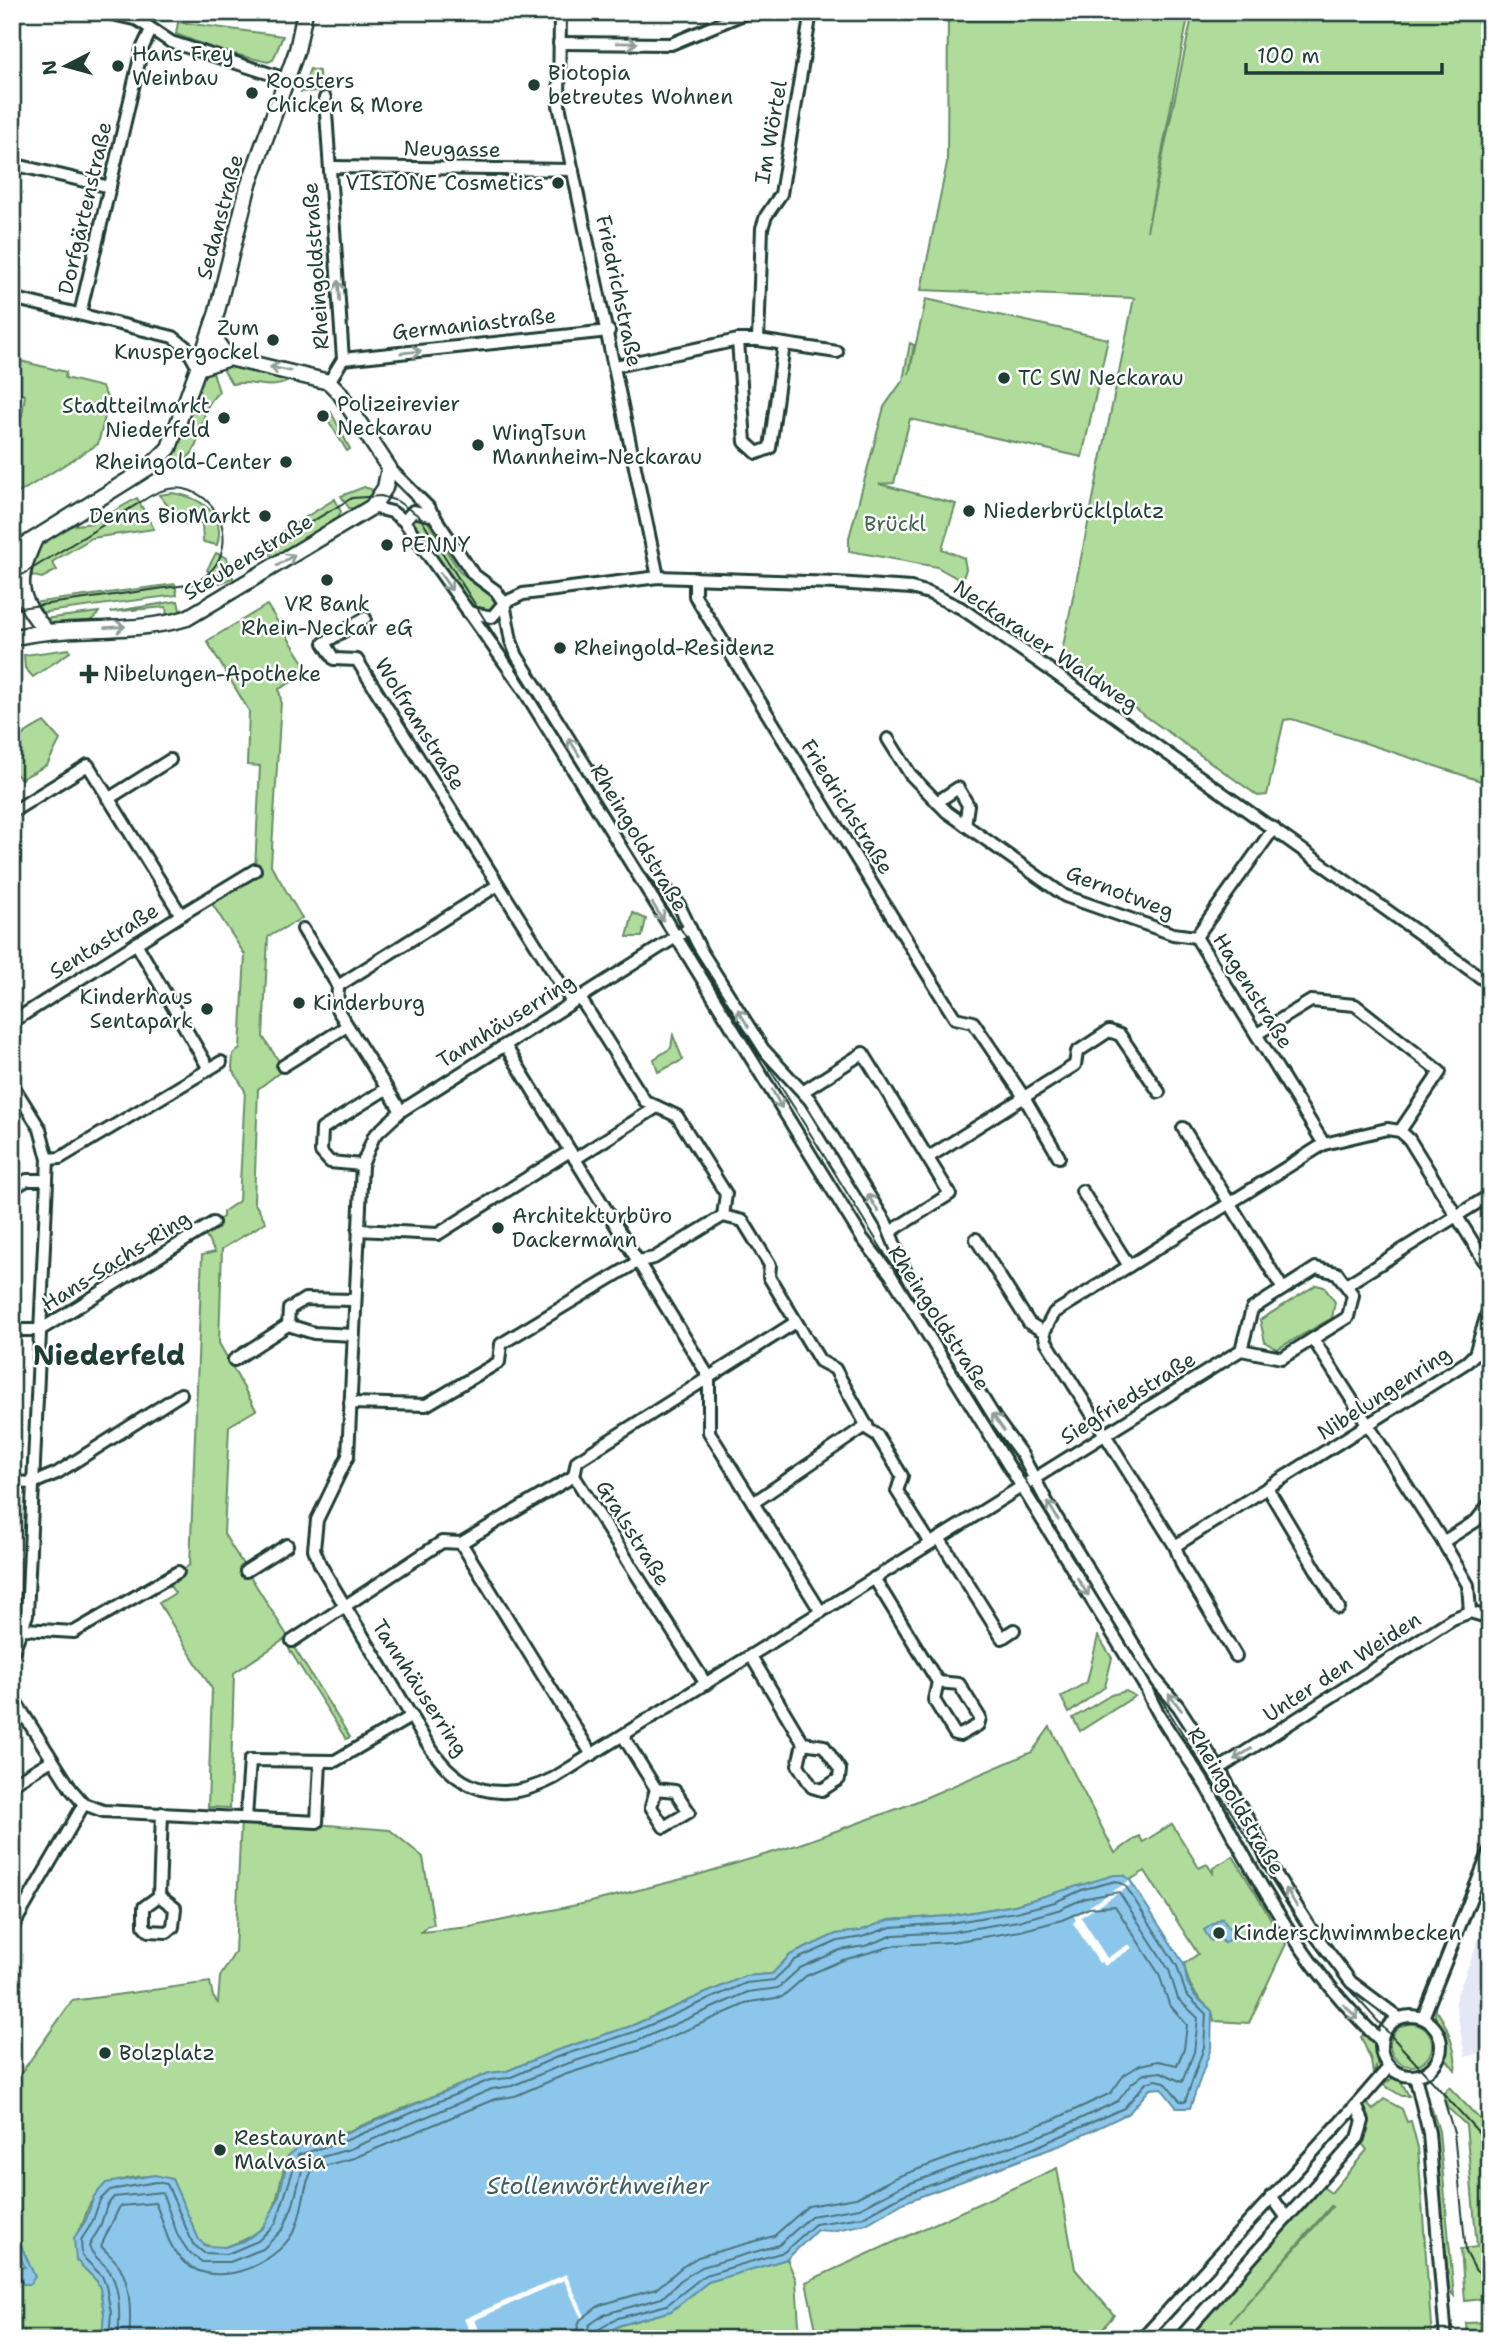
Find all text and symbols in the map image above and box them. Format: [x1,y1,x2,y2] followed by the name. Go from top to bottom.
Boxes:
[32,32,102,102] north arrow
[1246,32,1442,76] scale bar
[615,37,638,50] one-way arrow
[132,40,234,92] place label: Hans Frey Weinbau
[1257,42,1320,70] text: 100 m
[110,58,126,74] marker: Hans Frey Weinbau
[36,59,63,77] text: N
[548,59,733,111] place label: Biotopia betreutes Wohnen
[266,67,424,119] place label: Roosters Chicken & More
[526,77,542,93] marker: Biotopia betreutes Wohnen
[748,78,794,186] street label: Im Wörtel
[244,85,260,101] marker: Roosters Chicken & More
[52,119,118,297] street label: Dorfgärtenstraße
[403,134,501,164] street label: Neugasse
[190,151,250,283] street label: Sedanstraße
[345,169,544,197] place label: VISIONE Cosmetics
[550,175,566,191] marker: VISIONE Cosmetics
[296,181,336,351] street label: Rheingoldstraße
[589,213,649,369] street label: Friedrichstraße
[332,280,345,303] one-way arrow
[390,301,558,347] street label: Germaniastraße
[114,314,260,366] place label: Zum Knuspergockel
[265,332,281,348] marker: Zum Knuspergockel
[399,345,422,358] one-way arrow
[269,361,292,375] one-way arrow
[1018,364,1184,392] place label: TC SW Neckarau
[996,370,1012,386] marker: TC SW Neckarau
[337,390,460,442] place label: Polizeirevier Neckarau
[62,392,210,444] place label: Stadtteilmarkt Niederfeld
[315,408,331,424] marker: Polizeirevier Neckarau
[216,410,232,426] marker: Stadtteilmarkt Niederfeld
[492,419,702,471] place label: WingTsun Mannheim-Neckarau
[470,437,486,453] marker: WingTsun Mannheim-Neckarau
[95,448,272,476] place label: Rheingold-Center
[278,454,294,470] marker: Rheingold-Center
[983,497,1164,525] place label: Niederbrücklplatz
[89,502,251,530] place label: Denns BioMarkt
[961,503,977,519] marker: Niederbrücklplatz
[178,507,318,607] street label: Steubenstraße
[257,508,273,524] marker: Denns BioMarkt
[864,510,927,538] park label: Brückl
[401,531,471,559] place label: PENNY
[379,537,395,553] marker: PENNY
[276,552,296,566] one-way arrow
[319,572,335,588] marker: VR Bank Rhein-Neckar eG
[439,572,453,591] one-way arrow
[948,574,1144,718] street label: Neckarauer Waldweg
[241,590,413,642] place label: VR Bank Rhein-Neckar eG
[103,621,126,634] one-way arrow
[574,634,775,662] place label: Rheingold-Residenz
[552,640,568,656] marker: Rheingold-Residenz
[368,652,472,796] street label: Wolframstraße
[103,660,321,688] place label: Nibelungen-Apotheke
[81,666,97,682] marker: Nibelungen-Apotheke
[794,734,900,880] street label: Friedrichstraße
[567,738,581,758] one-way arrow
[584,759,694,917] street label: Rheingoldstraße
[1062,859,1178,925] street label: Gernotweg
[44,896,164,986] street label: Sentastraße
[651,902,666,921] one-way arrow
[1206,928,1300,1054] street label: Hagenstraße
[432,967,580,1075] street label: Tannhäuserring
[80,983,193,1035] place label: Kinderhaus Sentapark
[313,989,425,1017] place label: Kinderburg
[291,995,307,1011] marker: Kinderburg
[199,1001,215,1017] marker: Kinderhaus Sentapark
[736,1008,750,1028] one-way arrow
[771,1088,784,1109] one-way arrow
[866,1194,880,1214] one-way arrow
[512,1202,672,1254] place label: Architekturbüro Dackermann
[36,1204,196,1318] street label: Hans-Sachs-Ring
[490,1220,506,1236] marker: Architekturbüro Dackermann
[882,1240,996,1396] street label: Rheingoldstraße
[33,1336,185,1374] district label: Niederfeld
[1312,1339,1456,1447] street label: Nibelungenring
[1055,1345,1201,1451] street label: Siegfriedstraße
[991,1413,1005,1432] one-way arrow
[589,1475,677,1591] street label: Gralsstraße
[1045,1501,1059,1521] one-way arrow
[1076,1576,1090,1596] one-way arrow
[1258,1605,1426,1729] street label: Unter den Weiden
[365,1614,475,1762] street label: Tannhäuserring
[1167,1693,1182,1712] one-way arrow
[1181,1722,1291,1880] street label: Rheingoldstraße
[1233,1747,1253,1761] one-way arrow
[1283,1888,1297,1908] one-way arrow
[1233,1919,1461,1947] place label: Kinderschwimmbecken
[1211,1925,1227,1941] marker: Kinderschwimmbecken
[1342,2003,1359,2020] one-way arrow
[119,2039,215,2067] place label: Bolzplatz
[97,2045,113,2061] marker: Bolzplatz
[234,2124,346,2176] place label: Restaurant Malvasia
[212,2142,228,2158] marker: Restaurant Malvasia
[487,2171,710,2201] water label: Stollenwörthweiher

